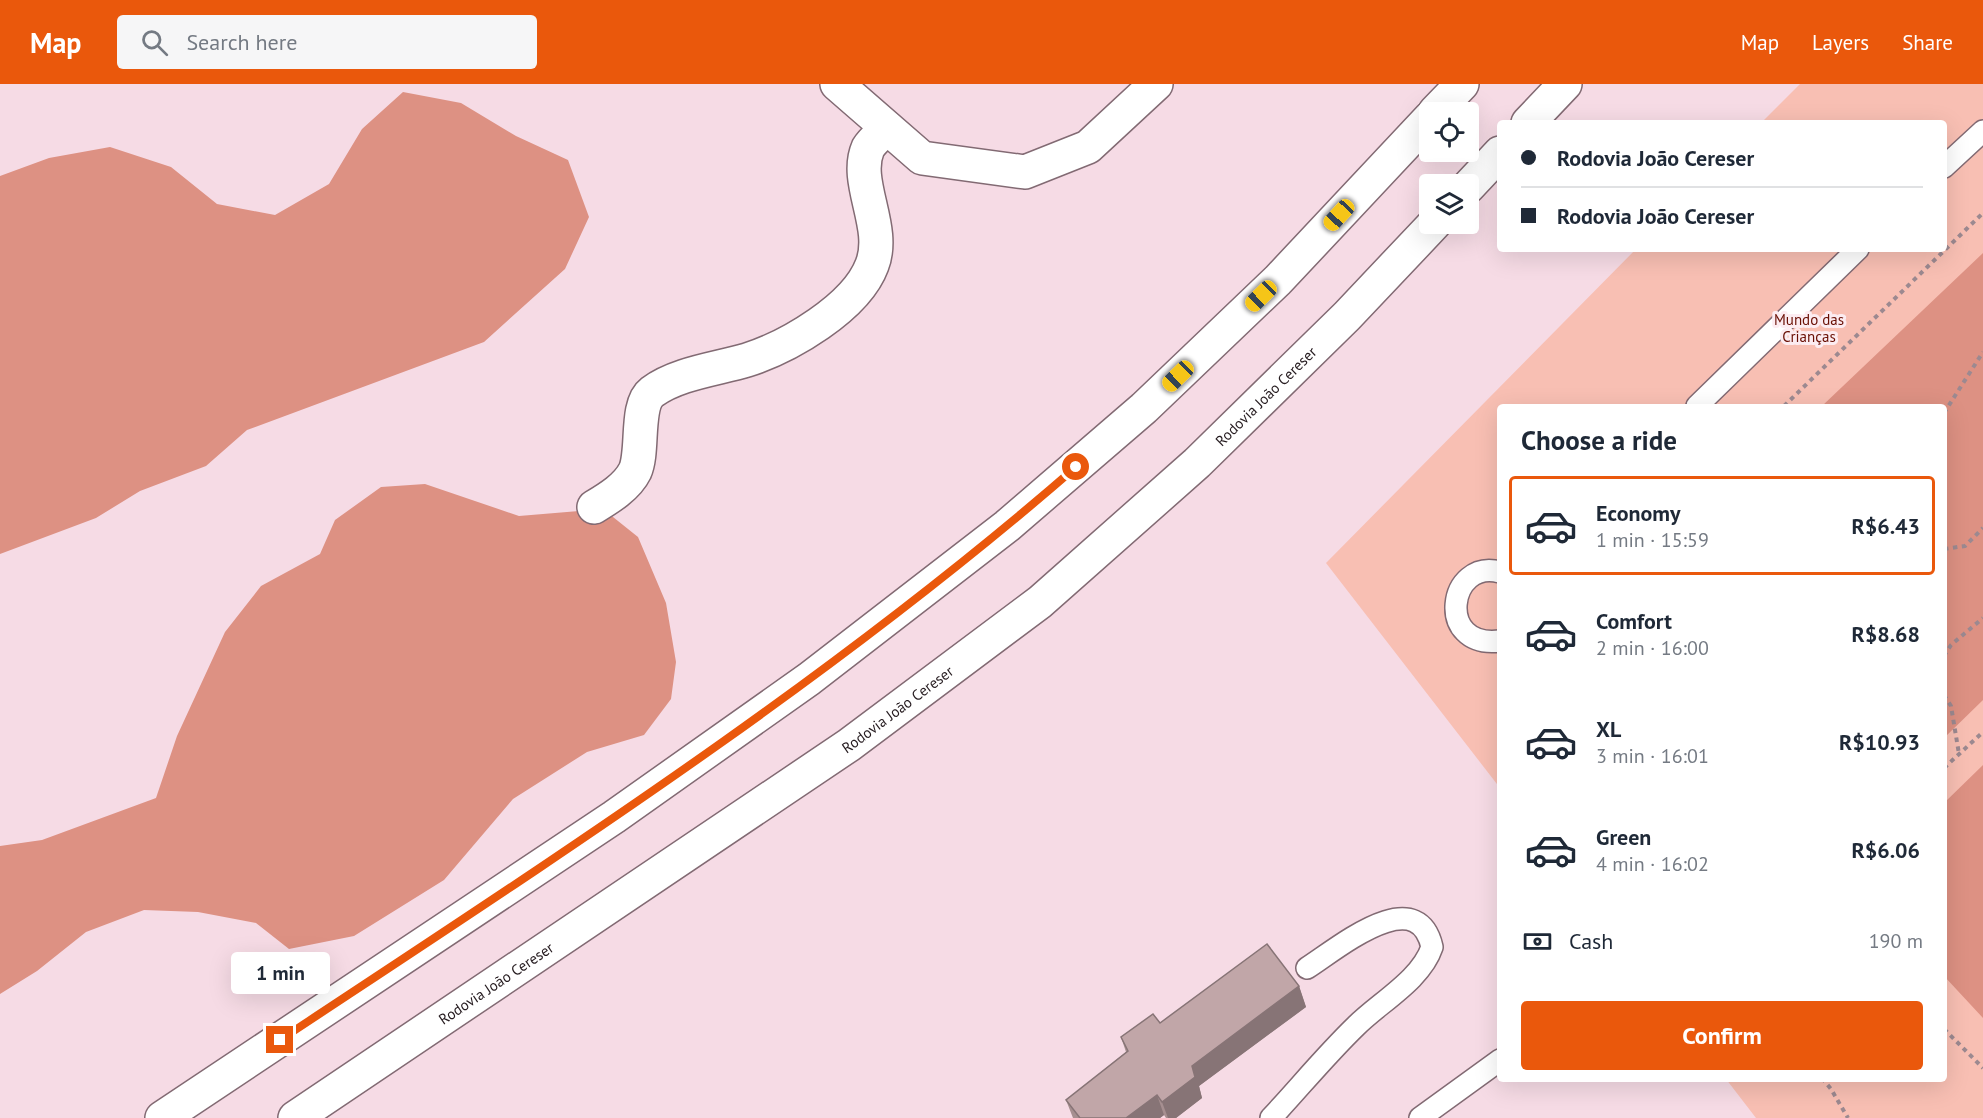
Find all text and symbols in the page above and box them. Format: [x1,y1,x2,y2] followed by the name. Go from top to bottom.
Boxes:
[117,15,537,69] search box
[30,24,81,61] text: Map
[138,26,171,59] icon: search
[186,28,297,56] text: Search here
[1741,29,1779,56] text: Map
[1812,29,1869,56] text: Layers
[1902,29,1953,56] text: Share
[1419,102,1479,234] map controls
[1419,102,1479,162] button: locate
[1557,144,1754,172] text: Rodovia João Cereser
[1419,174,1479,234] button: layers
[1320,196,1358,234] car
[1557,202,1754,230] text: Rodovia João Cereser
[1242,277,1280,315] car
[1774,310,1844,346] park label: Mundo das Crianças
[1211,342,1320,450] street label: Rodovia João Cereser
[1159,357,1197,395] car
[1521,423,1677,457] text: Choose a ride
[1062,453,1089,480] route start
[1524,499,1578,553] icon: car
[1596,499,1680,527] text: Economy
[1851,512,1920,540] text: R$6.43
[1596,527,1709,553] text: 1 min · 15:59
[1524,607,1578,661] icon: car
[1596,607,1672,635] text: Comfort
[1851,620,1920,648] text: R$8.68
[1596,635,1709,661] text: 2 min · 16:00
[838,661,957,757] street label: Rodovia João Cereser
[1524,715,1578,769] icon: car
[1596,715,1621,743] text: XL
[1839,728,1920,756] text: R$10.93
[1596,743,1709,769] text: 3 min · 16:01
[1524,823,1578,877] icon: car
[1596,823,1651,851] text: Green
[1851,836,1920,864] text: R$6.06
[1596,851,1709,877] text: 4 min · 16:02
[1521,925,1554,958] icon: cash
[1569,927,1613,955] text: Cash
[1869,928,1923,954] text: 190 m
[435,937,557,1028] street label: Rodovia João Cereser
[230,953,330,995] callout: 1 min
[256,960,305,986] text: 1 min
[1521,1001,1923,1070] button: Confirm
[266,1026,293,1053] route end

